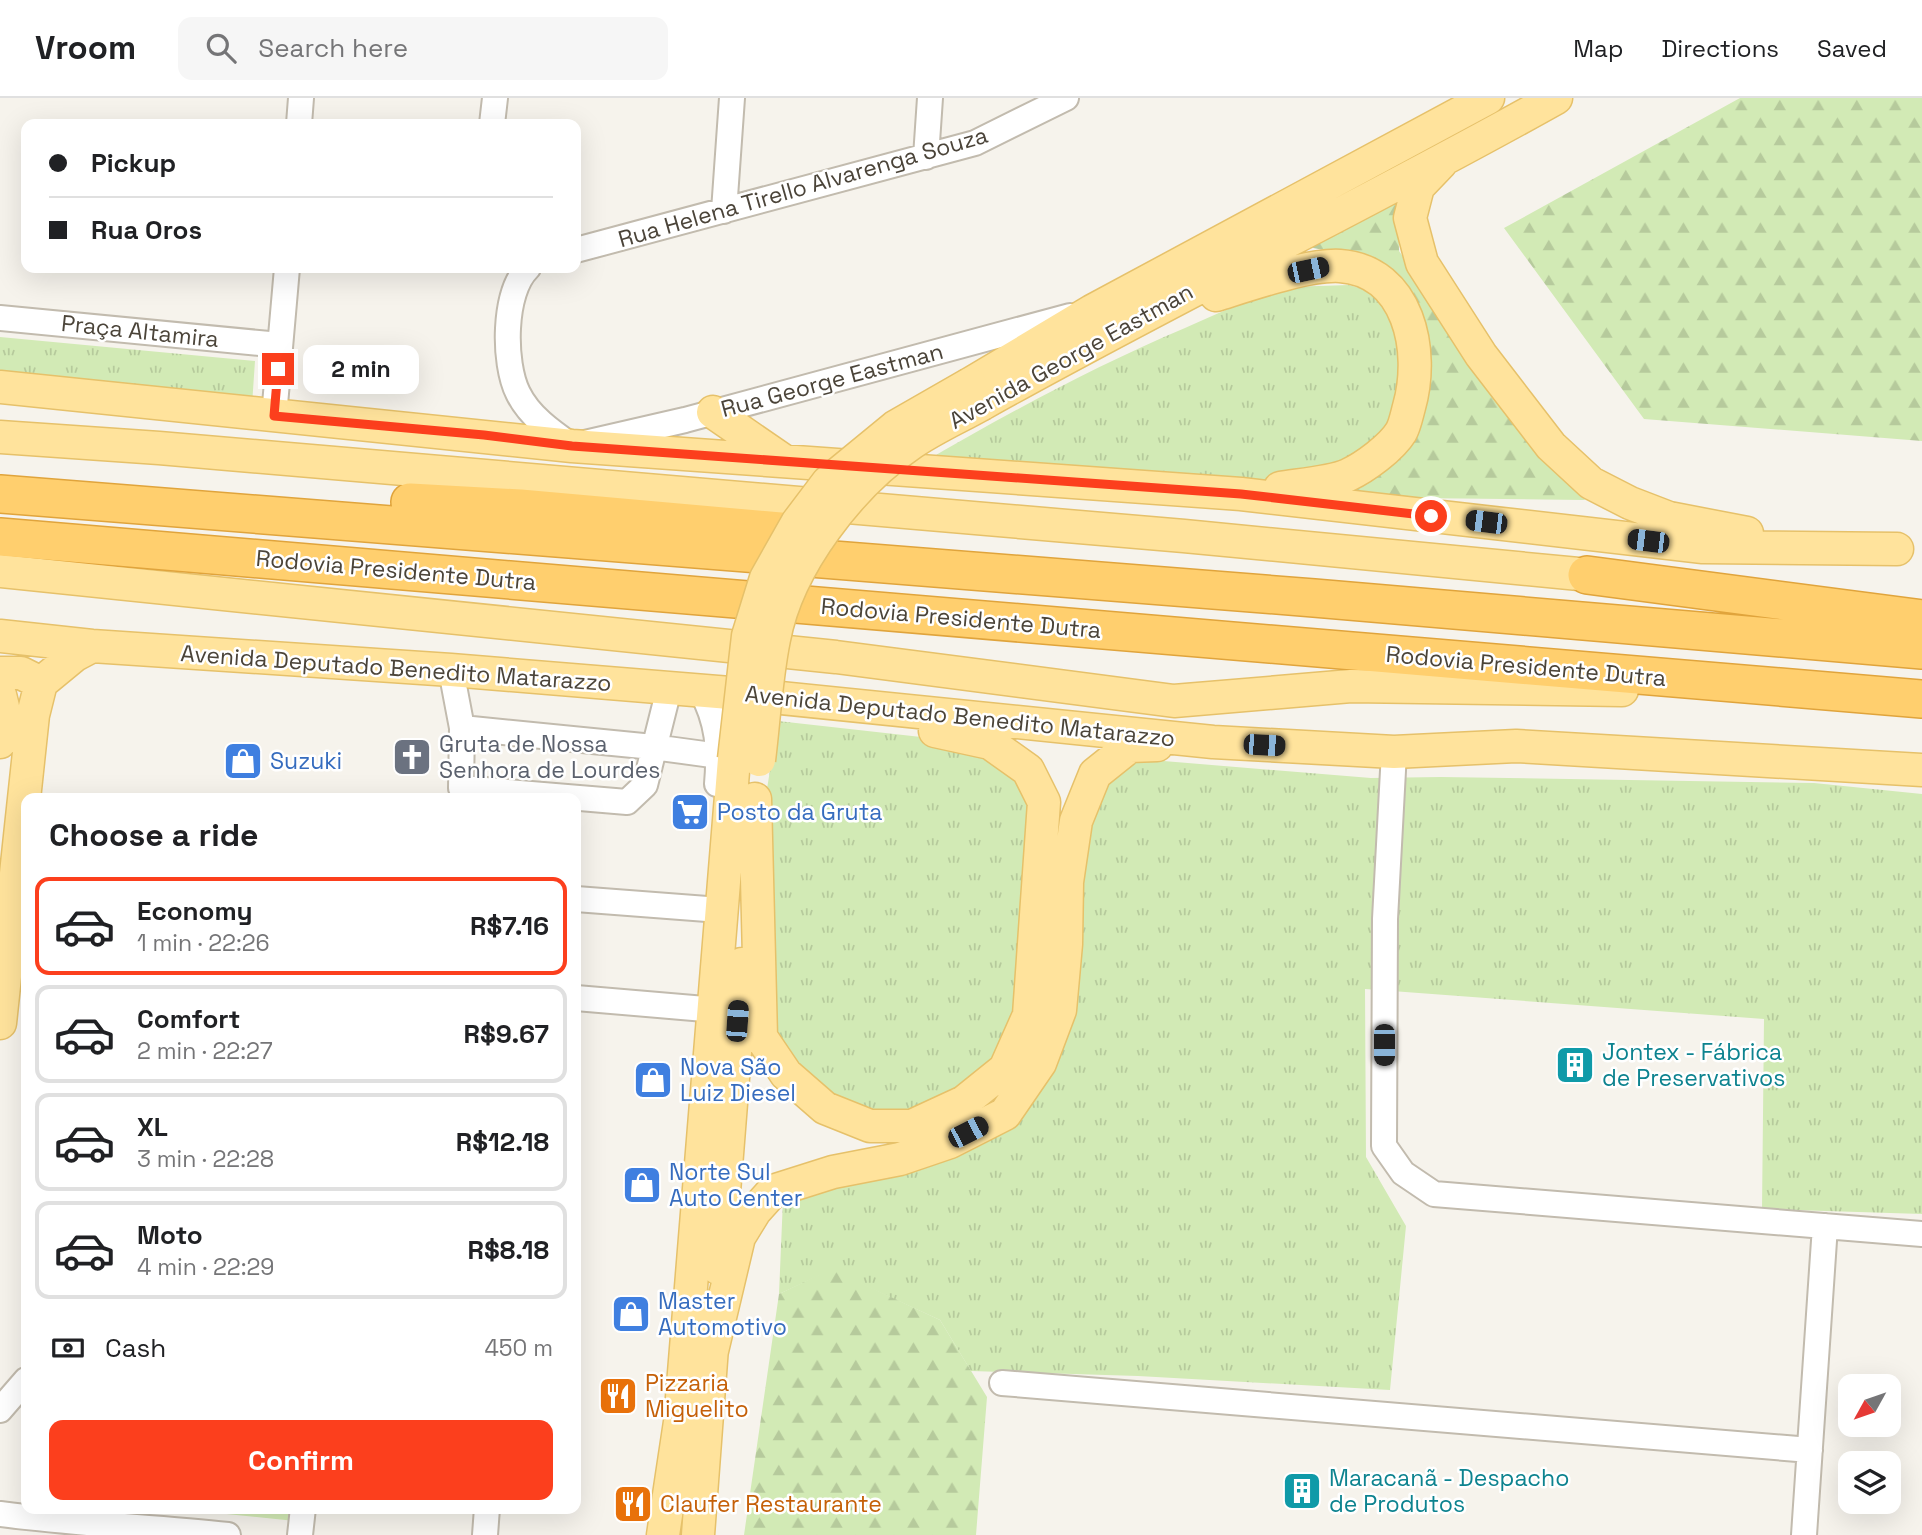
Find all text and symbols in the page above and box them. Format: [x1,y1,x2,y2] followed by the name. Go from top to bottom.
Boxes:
[178,17,668,80] search box
[35,27,136,69] text: Vroom
[202,29,240,67] icon: search
[258,31,408,65] text: Search here
[1573,33,1623,64] text: Map
[1661,33,1779,64] text: Directions
[1817,33,1887,64] text: Saved
[615,120,991,254] street label: Rua Helena Tirello Alvarenga Souza
[91,146,176,180] text: Pickup
[91,213,202,247] text: Rua Oros
[1286,255,1331,285] car
[944,276,1198,436] street label: Avenida George Eastman
[60,308,220,354] street label: Praça Altamira
[718,336,946,424] street label: Rua George Eastman
[302,344,418,394] callout: 2 min
[262,353,294,385] route end
[331,354,391,384] text: 2 min
[1415,500,1447,532] route start
[1464,509,1509,535] car
[1626,528,1671,554] car
[255,543,537,597] street label: Rodovia Presidente Dutra
[820,591,1102,645] street label: Rodovia Presidente Dutra
[179,638,613,698] street label: Avenida Deputado Benedito Matarazzo
[1385,639,1667,693] street label: Rodovia Presidente Dutra
[744,678,1176,754] street label: Avenida Deputado Benedito Matarazzo
[439,729,660,785] place label: Gruta de Nossa Senhora de Lourdes
[1243,733,1286,757] car
[391,736,433,778] church icon: Gruta de Nossa Senhora de Lourdes
[222,740,264,782] shop icon: Suzuki
[270,746,342,776] place label: Suzuki
[669,791,711,833] supermarket icon: Posto da Gruta
[717,797,882,827] place label: Posto da Gruta
[49,815,259,855] text: Choose a ride
[137,894,253,928] text: Economy
[53,895,116,958] icon: car
[470,909,549,943] text: R$7.16
[137,928,270,958] text: 1 min · 22:26
[726,999,749,1043] car
[137,1002,240,1036] text: Comfort
[53,1003,116,1066] icon: car
[463,1017,549,1051] text: R$9.67
[1374,1024,1395,1066] car
[137,1036,273,1066] text: 2 min · 22:27
[1602,1037,1785,1093] place label: Jontex - Fábrica de Preservativos
[1554,1044,1596,1086] building icon: Jontex - Fábrica de Preservativos
[680,1052,796,1108] place label: Nova São Luiz Diesel
[632,1059,674,1101] shop icon: Nova São Luiz Diesel
[137,1110,168,1144] text: XL
[53,1111,116,1174] icon: car
[945,1113,992,1151] car
[456,1125,549,1159] text: R$12.18
[137,1144,274,1174] text: 3 min · 22:28
[669,1157,802,1213] place label: Norte Sul Auto Center
[621,1164,663,1206] shop icon: Norte Sul Auto Center
[137,1218,203,1252] text: Moto
[53,1219,116,1282] icon: car
[467,1233,549,1267] text: R$8.18
[137,1252,274,1282] text: 4 min · 22:29
[658,1286,787,1342] place label: Master Automotivo
[610,1293,652,1335] shop icon: Master Automotivo
[49,1329,87,1367] icon: cash
[105,1331,166,1365] text: Cash
[484,1333,553,1363] text: 450 m
[645,1368,749,1424] place label: Pizzaria Miguelito
[1838,1374,1900,1437] north arrow
[1838,1374,1901,1514] map controls
[597,1375,639,1417] restaurant icon: Pizzaria Miguelito
[49,1420,553,1500] button: Confirm
[1838,1451,1901,1514] button: layers
[1329,1463,1569,1519] place label: Maracanã - Despacho de Produtos
[1281,1470,1323,1512] building icon: Maracanã - Despacho de Produtos
[612,1483,654,1525] restaurant icon: Claufer Restaurante
[660,1489,882,1519] place label: Claufer Restaurante

